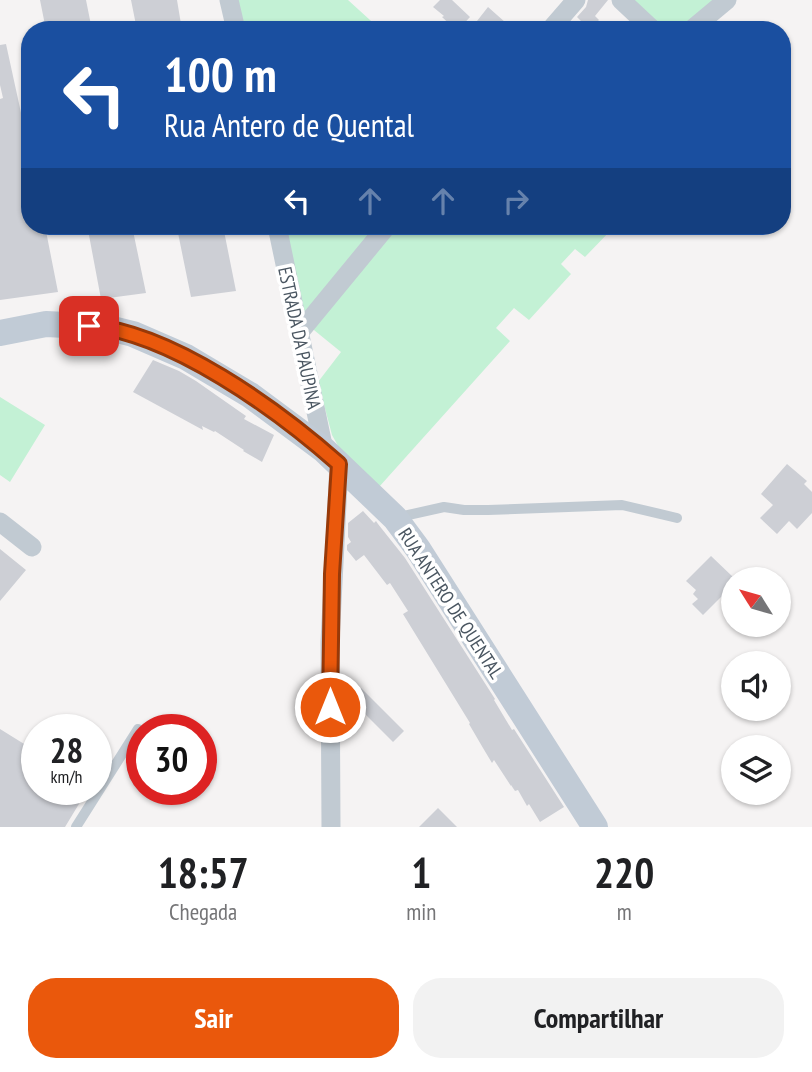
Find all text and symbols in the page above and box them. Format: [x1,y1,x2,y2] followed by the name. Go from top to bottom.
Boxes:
[164,42,277,106] text: 100 m
[49,49,140,140] icon: left
[164,104,414,146] text: Rua Antero de Quental
[278,182,316,220] icon: left
[351,182,389,220] icon: ahead
[424,182,462,220] icon: ahead
[497,182,535,220] icon: right
[273,265,327,411] street label: ESTRADA DA PAUPINA
[59,296,119,356] pin
[70,307,108,345] icon: arrive
[393,523,509,683] street label: RUA ANTERO DE QUENTAL
[721,567,791,637] north arrow
[721,567,791,805] map controls
[721,651,791,721] button: sound
[293,670,367,744] position arrow
[126,714,217,805] speed limit sign: 30
[50,727,83,773] text: 28
[721,735,791,805] button: layers
[51,765,82,788] text: km/h
[158,845,249,900] text: 18:57
[411,845,431,900] text: 1
[594,845,654,900] text: 220
[169,897,237,926] text: Chegada
[406,897,436,926] text: min
[617,897,632,926] text: m
[28,978,399,1058] button: Sair
[413,978,784,1058] button: Compartilhar

